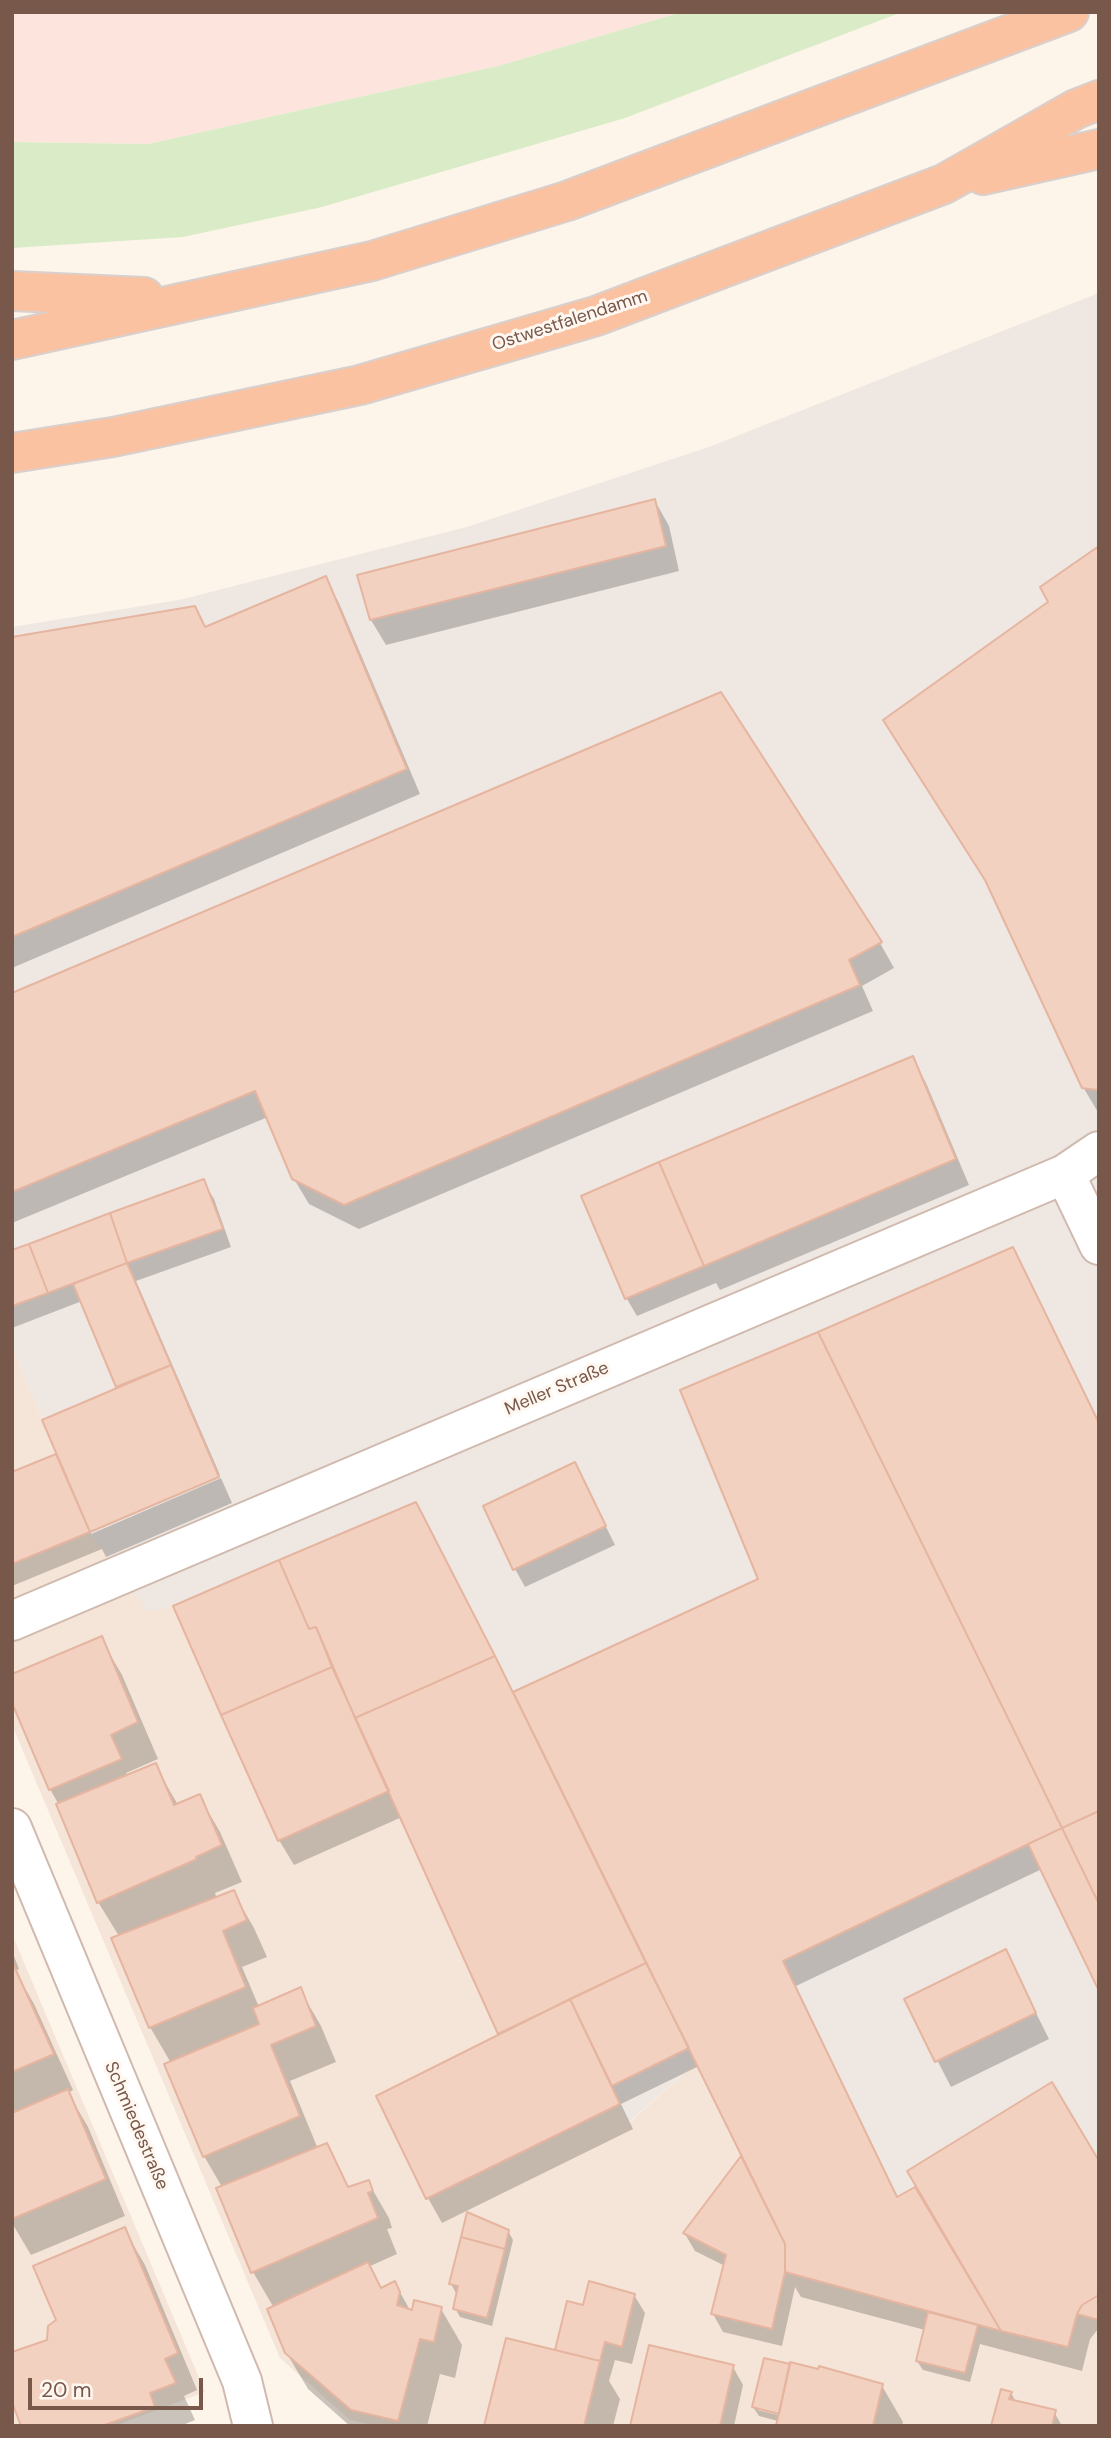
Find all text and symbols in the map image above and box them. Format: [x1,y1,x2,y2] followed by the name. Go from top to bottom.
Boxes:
[490,286,650,356] street label: Ostwestfalendamm
[502,1357,612,1421] street label: Meller Straße
[99,2059,173,2193] street label: Schmiedestraße
[32,2364,206,2408] scale bar
[41,2376,92,2404] text: 20 m

